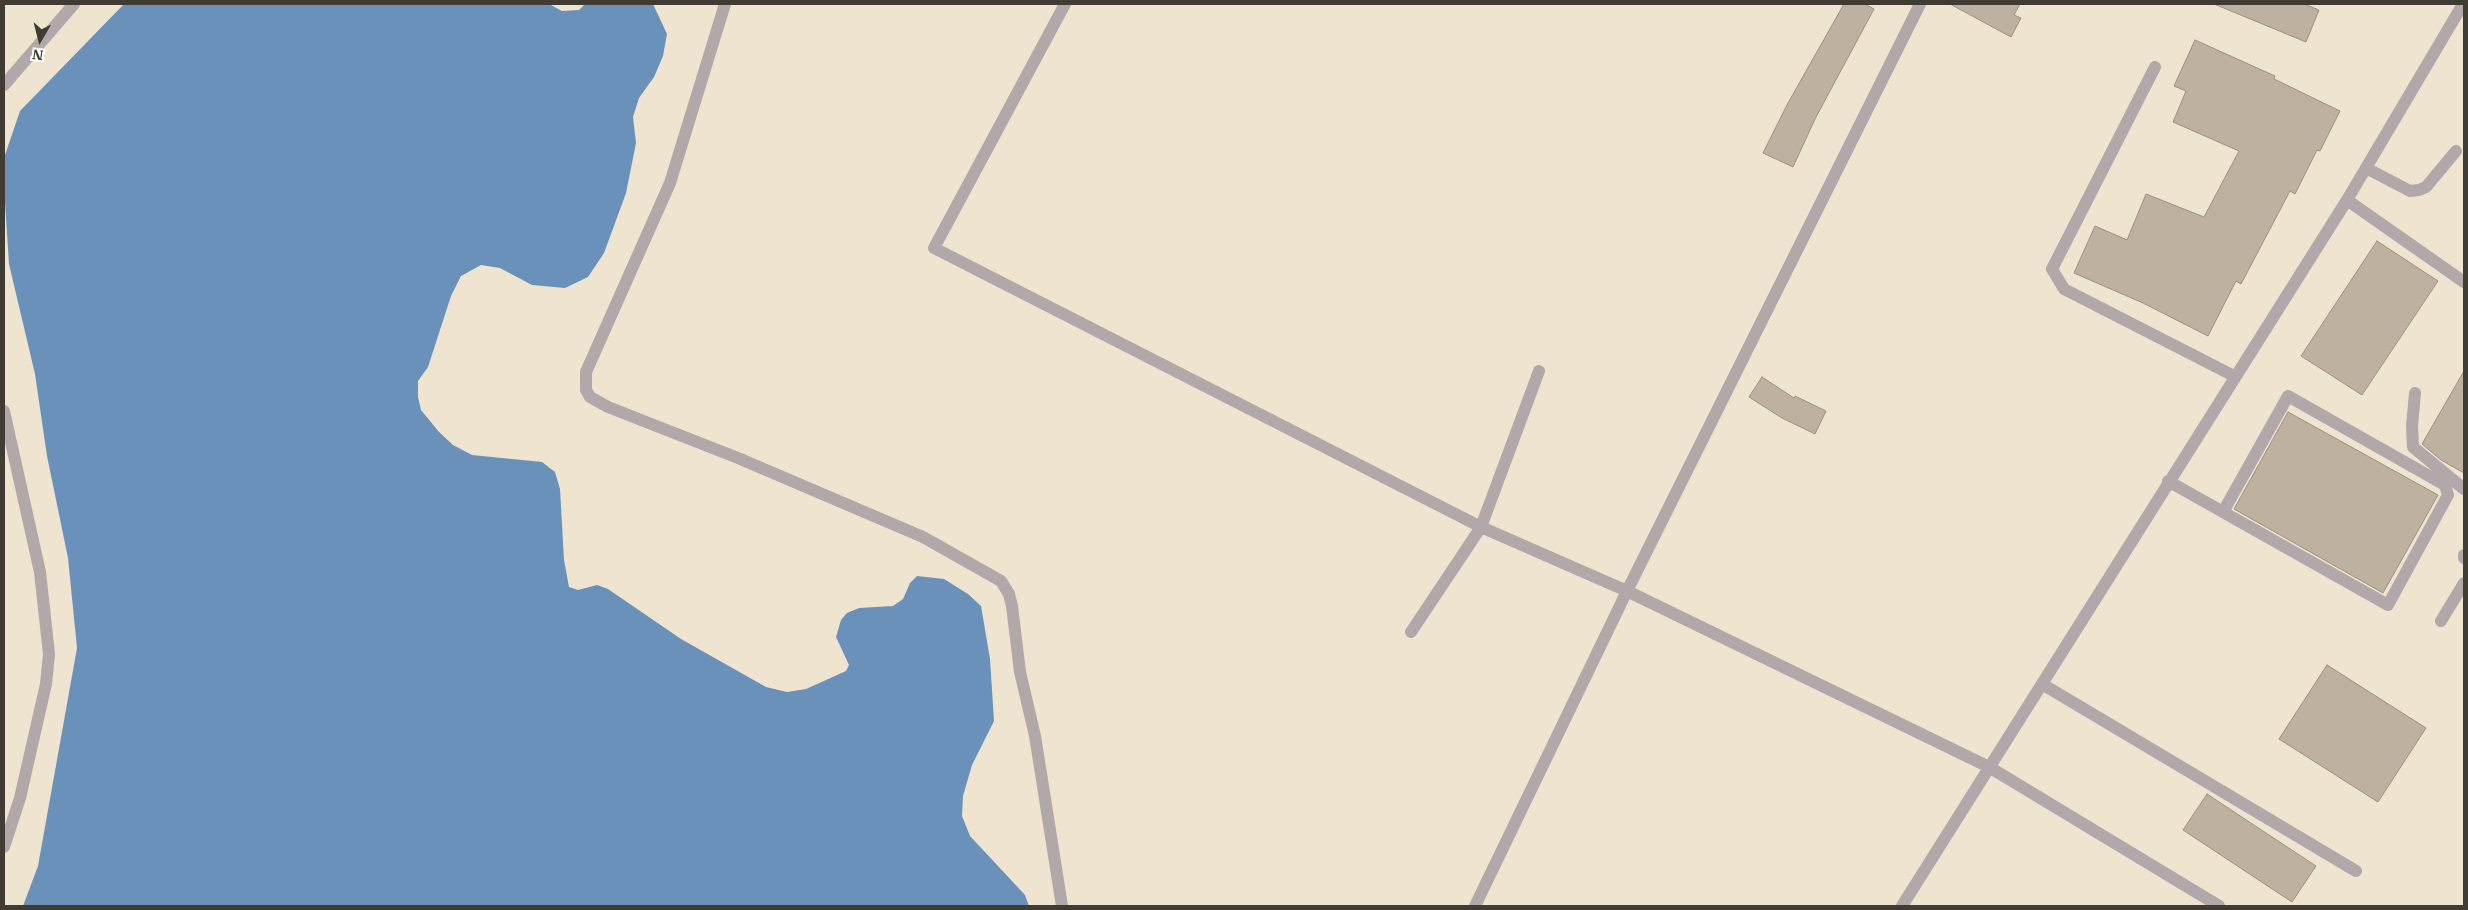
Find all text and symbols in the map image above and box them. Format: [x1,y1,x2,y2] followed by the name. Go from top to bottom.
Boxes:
[15,15,65,65] north arrow
[31,45,45,65] text: N

